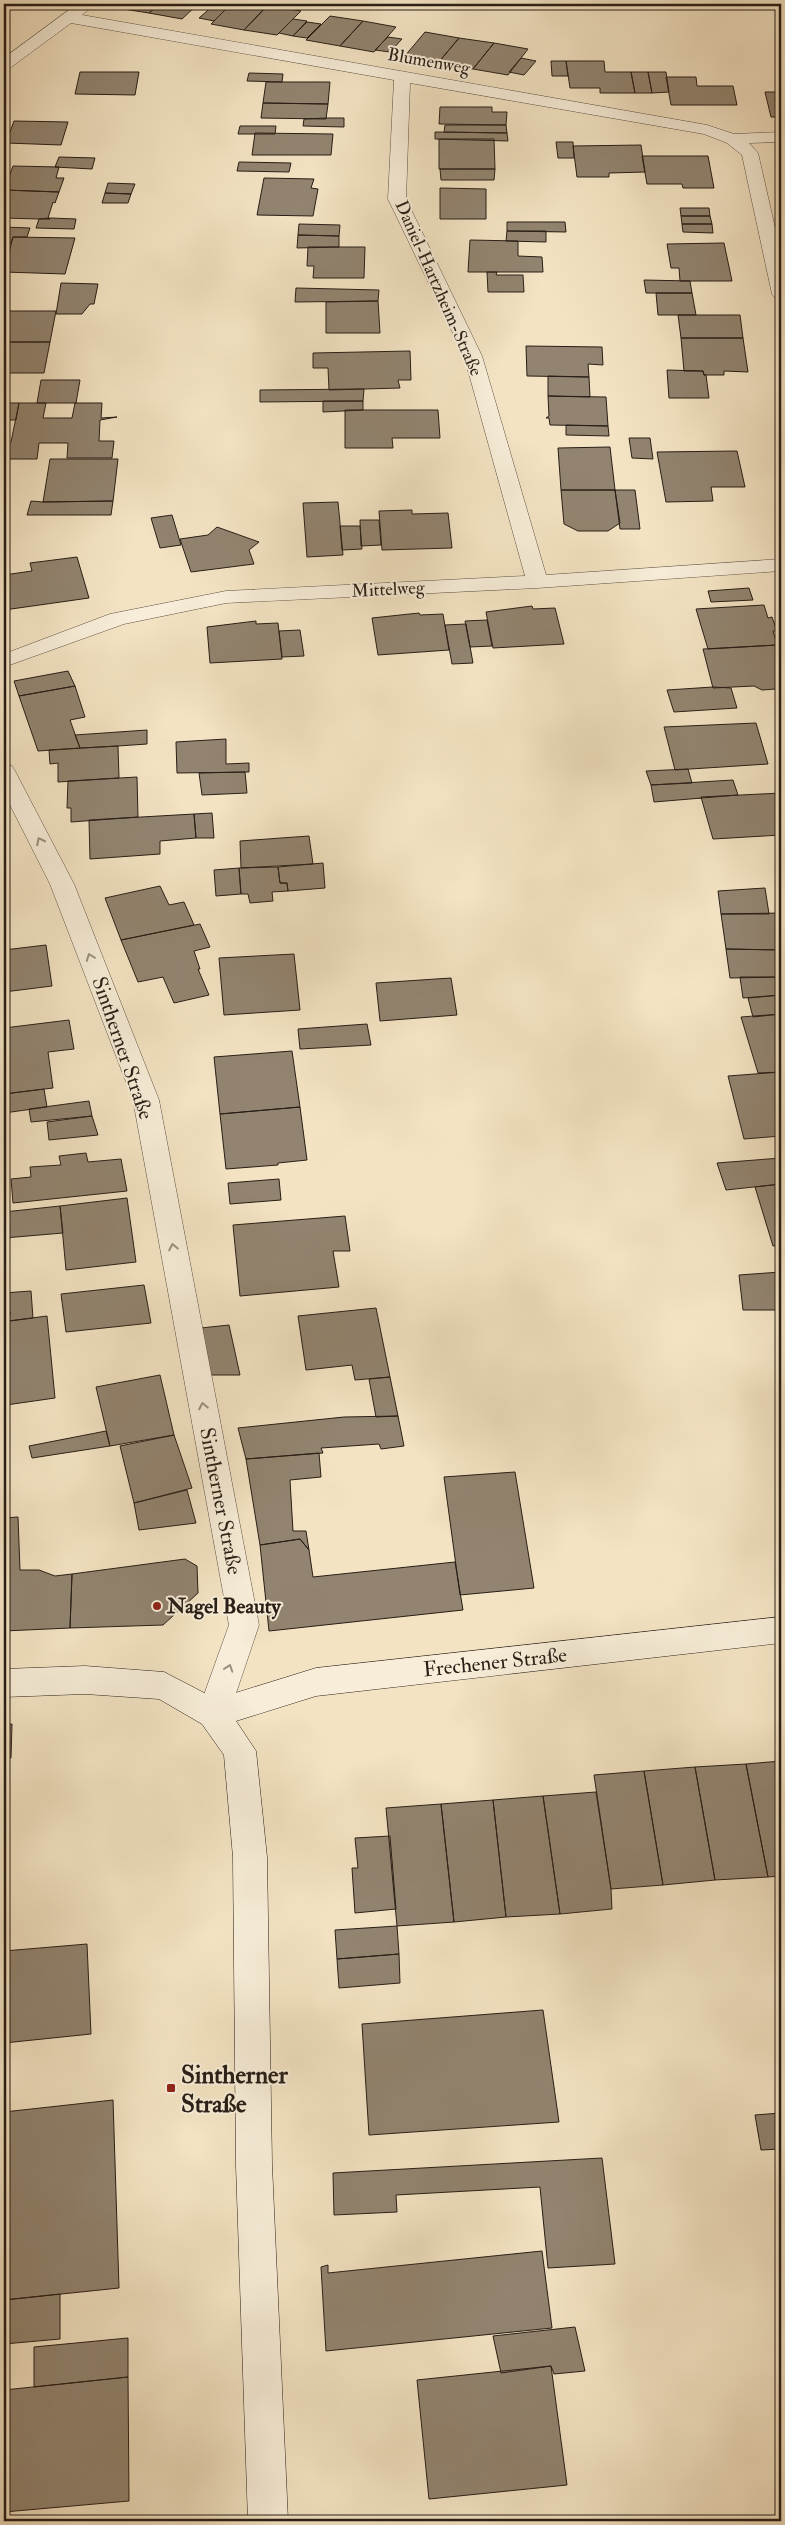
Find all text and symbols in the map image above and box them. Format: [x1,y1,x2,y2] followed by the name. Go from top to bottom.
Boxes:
[386,43,473,80] street label: Blumenweg
[389,197,488,380] street label: Daniel-Hartzheim-Straße
[351,576,426,603] street label: Mittelweg
[36,837,46,846] one-way arrow
[86,953,96,962] one-way arrow
[85,973,160,1123] street label: Sintherner Straße
[169,1242,179,1251] one-way arrow
[198,1402,209,1411] one-way arrow
[193,1425,248,1577] street label: Sintherner Straße
[166,1593,282,1620] place label: Nagel Beauty
[151,1600,163,1612] marker: Nagel Beauty
[422,1642,568,1683] street label: Frechener Straße
[223,1664,233,1672] one-way arrow
[181,2060,289,2120] place label: Sintherner Straße
[165,2082,177,2094] marker: Sintherner Straße

